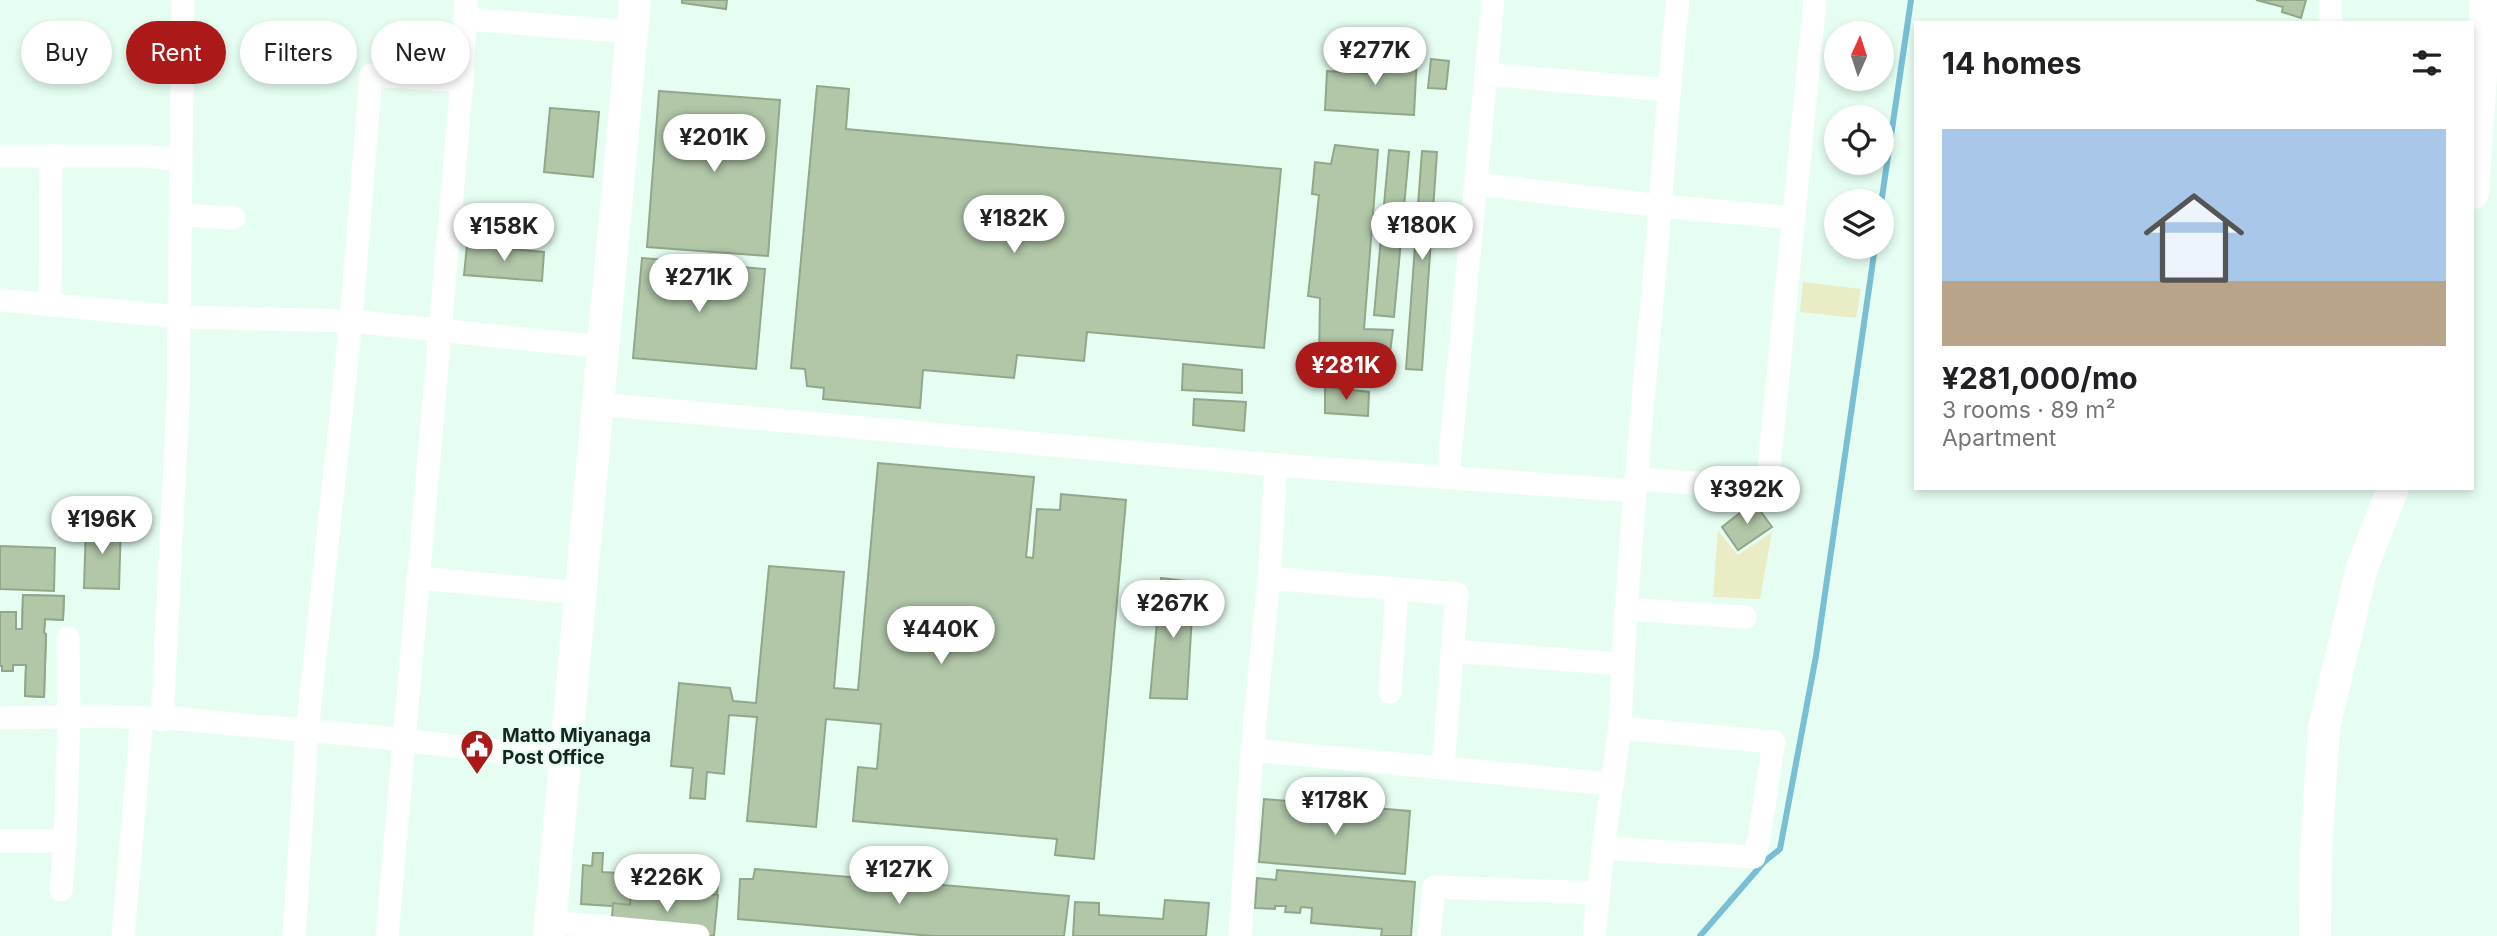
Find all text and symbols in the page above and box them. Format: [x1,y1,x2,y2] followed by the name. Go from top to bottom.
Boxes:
[21,21,112,84] chip: Buy
[126,21,226,84] chip: Rent
[240,21,357,84] chip: Filters
[371,21,470,84] chip: New
[1824,21,1894,91] north arrow
[1824,21,1894,259] map controls
[1326,28,1424,87] pin: ¥277K
[1339,36,1411,64] text: ¥277K
[2408,44,2446,82] icon: filters
[1942,45,2081,81] text: 14 homes
[1824,105,1894,175] button: locate
[665,114,763,174] pin: ¥201K
[679,123,749,151] text: ¥201K
[2131,175,2257,301] icon: home
[1824,189,1894,259] button: layers
[965,196,1063,255] pin: ¥182K
[1373,202,1471,262] pin: ¥180K
[455,204,553,263] pin: ¥158K
[979,204,1049,232] text: ¥182K
[1387,211,1457,239] text: ¥180K
[469,212,539,240] text: ¥158K
[650,254,748,314] pin: ¥271K
[665,263,733,291] text: ¥271K
[1297,342,1395,402] pin: ¥281K
[1311,351,1381,379] text: ¥281K
[1942,360,2138,396] text: ¥281,000/mo
[1942,396,2116,424] text: 3 rooms · 89 m²
[1942,424,2056,452] text: Apartment
[1698,466,1796,526] pin: ¥392K
[1710,475,1784,503] text: ¥392K
[53,496,151,556] pin: ¥196K
[67,505,137,533] text: ¥196K
[1124,580,1222,640] pin: ¥267K
[1137,589,1209,617] text: ¥267K
[892,606,990,666] pin: ¥440K
[903,615,979,643] text: ¥440K
[502,724,651,769] place label: Matto Miyanaga Post Office
[458,727,496,776] public building icon: Matto Miyanaga Post Office
[1286,778,1384,837] pin: ¥178K
[1301,786,1369,814] text: ¥178K
[850,846,948,906] pin: ¥127K
[618,855,716,914] pin: ¥226K
[865,855,933,883] text: ¥127K
[630,863,704,891] text: ¥226K

